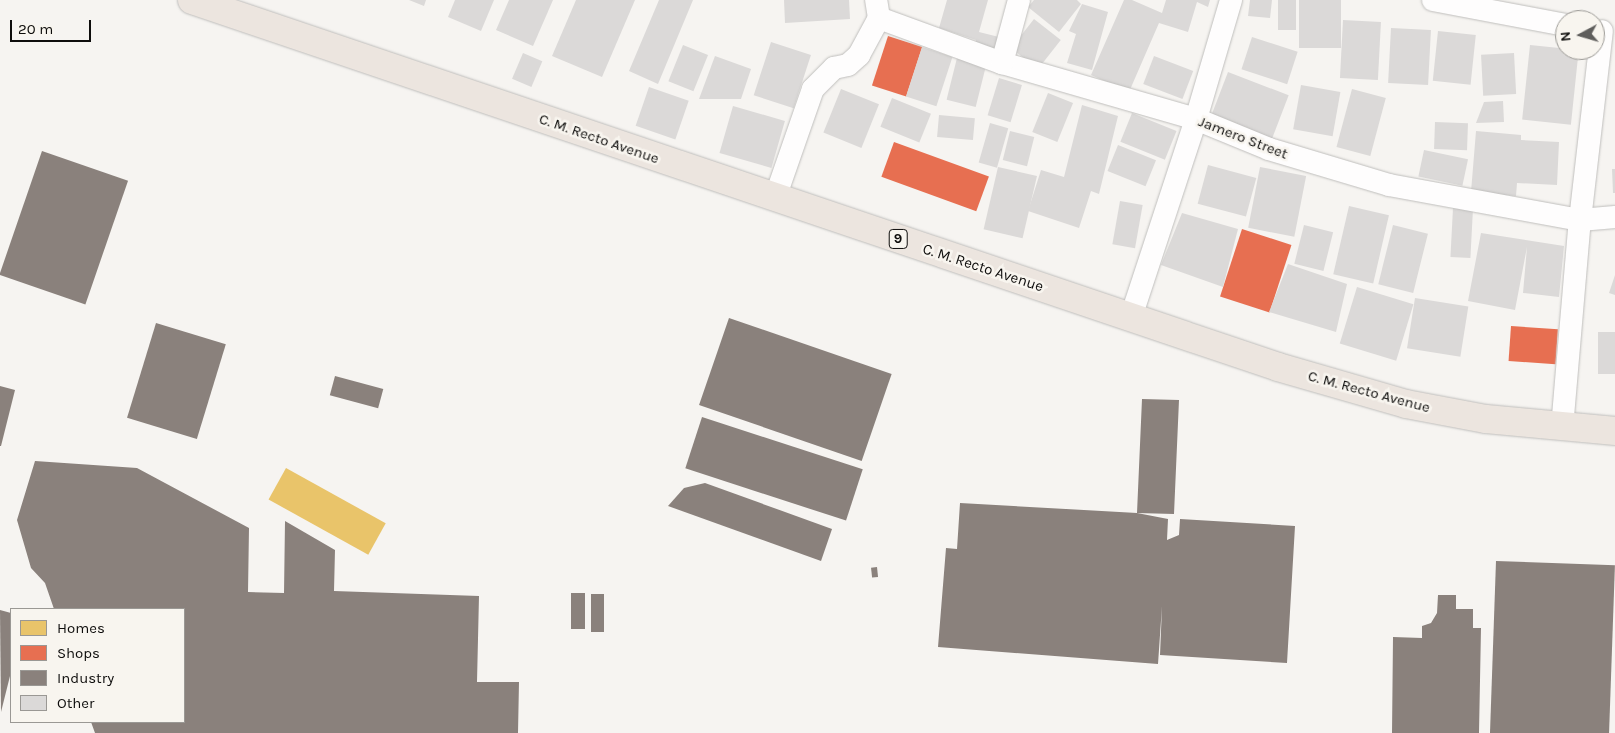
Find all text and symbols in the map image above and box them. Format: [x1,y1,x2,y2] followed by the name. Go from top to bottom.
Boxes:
[12,10,94,42] scale bar
[1555,10,1605,60] north arrow
[18,20,53,38] text: 20 m
[1557,31,1575,42] text: N
[537,110,661,168] street label: C. M. Recto Avenue
[1196,113,1290,163] street label: Jamero Street
[888,228,908,250] road number: 9
[920,240,1046,296] street label: C. M. Recto Avenue
[1306,367,1432,417] street label: C. M. Recto Avenue
[10,608,185,723] legend
[57,619,105,637] text: Homes
[57,644,100,662] text: Shops
[57,669,114,687] text: Industry
[57,694,95,712] text: Other

